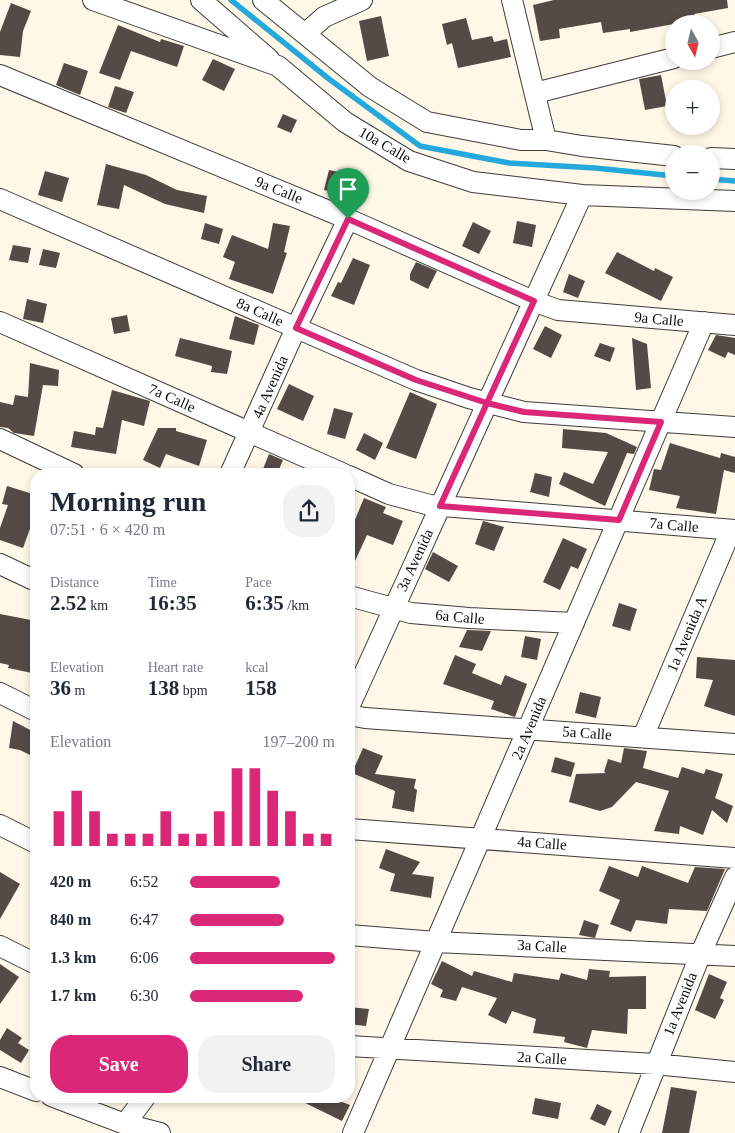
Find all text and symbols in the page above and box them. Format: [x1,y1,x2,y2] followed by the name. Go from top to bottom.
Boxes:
[665,15,720,70] north arrow
[665,15,720,200] map controls
[665,80,720,135] button: +
[356,124,414,166] street label: 10a Calle
[665,145,720,200] button: −
[327,168,369,219] pin
[253,173,305,207] street label: 9a Calle
[334,175,362,203] icon: arrive
[234,295,286,330] street label: 8a Calle
[634,309,685,329] street label: 9a Calle
[249,353,291,421] street label: 4a Avenida
[146,381,198,416] street label: 7a Calle
[283,485,335,537] button: share
[50,486,206,517] text: Morning run
[649,515,700,535] street label: 7a Calle
[50,521,165,538] text: 07:51 · 6 × 420 m
[394,526,437,594] street label: 3a Avenida
[50,575,99,590] text: Distance
[148,575,177,590] text: Time
[245,575,272,590] text: Pace
[50,591,87,615] text: 2.52
[148,591,197,615] text: 16:35
[245,591,284,615] text: 6:35
[664,594,710,674] street label: 1a Avenida A
[87,598,108,613] text: km
[284,598,309,613] text: /km
[435,607,486,627] street label: 6a Calle
[50,660,104,675] text: Elevation
[148,660,203,675] text: Heart rate
[245,660,269,675] text: kcal
[50,676,71,700] text: 36
[148,676,179,700] text: 138
[245,676,277,700] text: 158
[71,683,85,698] text: m
[179,683,208,698] text: bpm
[509,694,550,762] street label: 2a Avenida
[562,723,613,743] street label: 5a Calle
[50,733,111,750] text: Elevation
[263,733,335,750] text: 197–200 m
[517,833,568,853] street label: 4a Calle
[50,873,91,890] text: 420 m
[130,873,158,890] text: 6:52
[50,911,91,928] text: 840 m
[130,911,158,928] text: 6:47
[517,937,568,955] street label: 3a Calle
[50,949,96,966] text: 1.3 km
[130,949,158,966] text: 6:06
[660,970,700,1038] street label: 1a Avenida
[50,987,96,1004] text: 1.7 km
[130,987,158,1004] text: 6:30
[50,1035,188,1093] button: Save
[198,1035,335,1093] button: Share
[517,1049,568,1067] street label: 2a Calle

